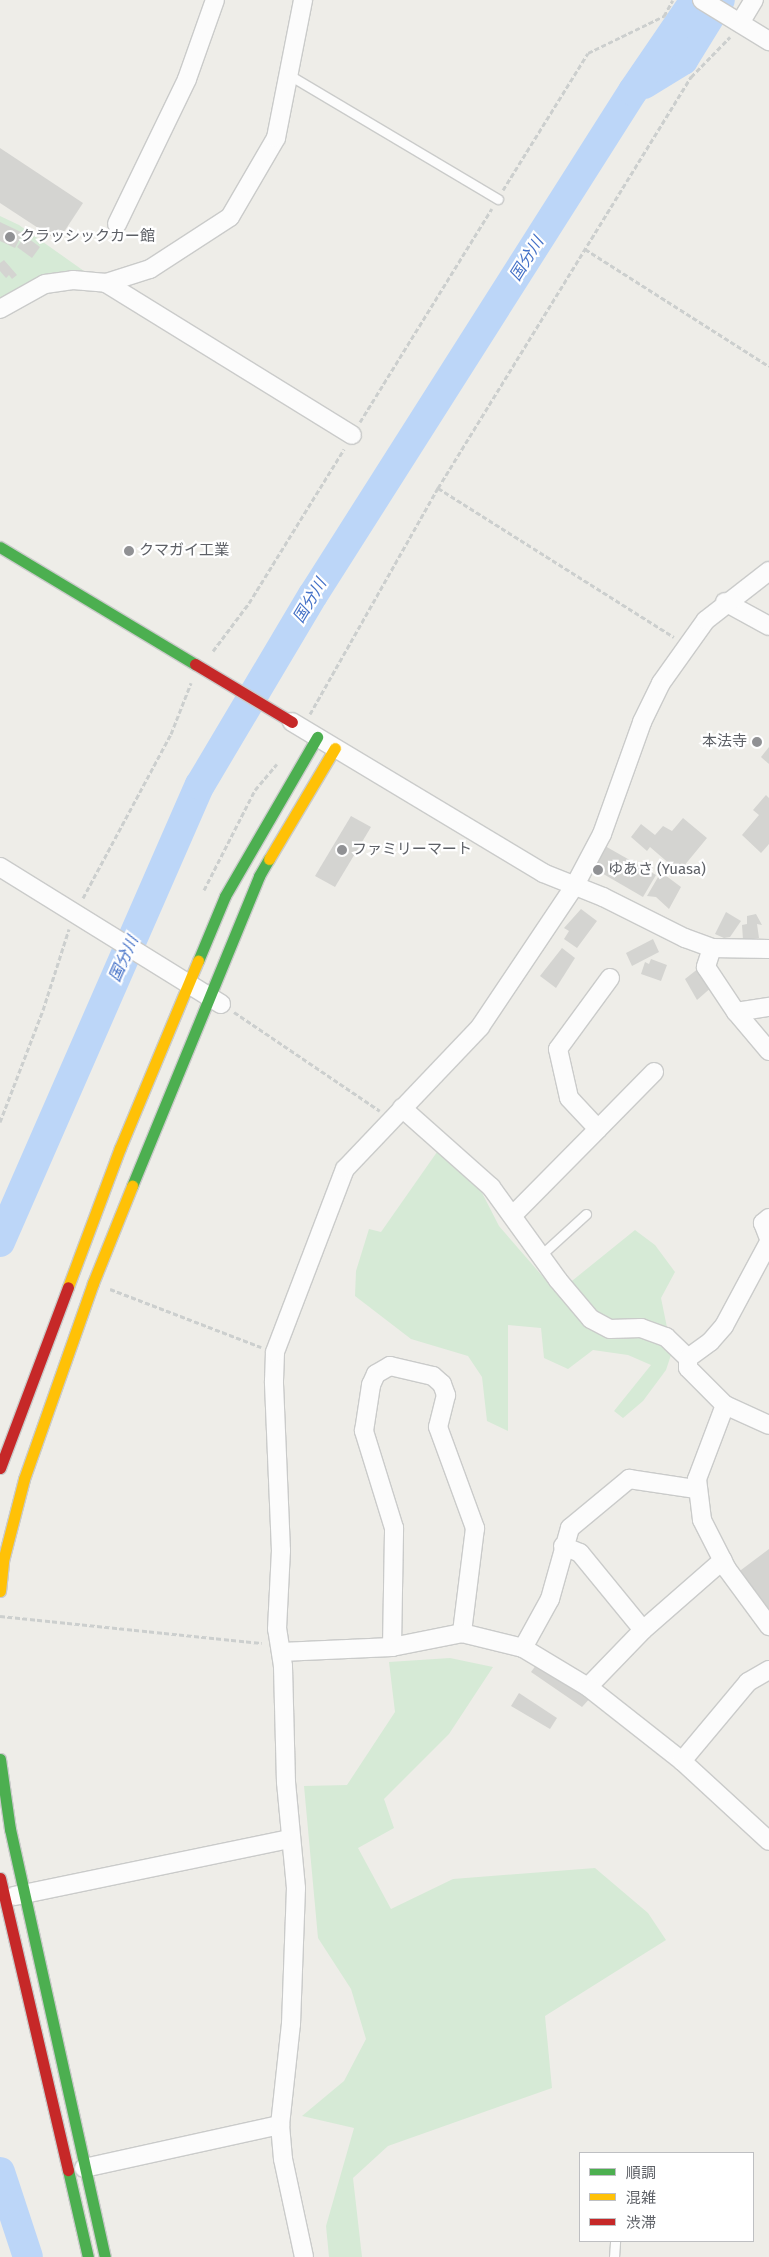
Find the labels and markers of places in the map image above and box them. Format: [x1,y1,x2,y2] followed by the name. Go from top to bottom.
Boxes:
[20,228,155,246] place label: クラッシックカー館
[4,231,16,243] marker: クラッシックカー館
[139,542,229,560] place label: クマガイ工業
[123,545,135,557] marker: クマガイ工業
[702,733,747,751] place label: 本法寺
[751,736,763,748] marker: 本法寺
[352,841,472,859] place label: ファミリーマート
[336,844,348,856] marker: ファミリーマート
[608,861,706,879] place label: ゆあさ (Yuasa)
[592,864,604,876] marker: ゆあさ (Yuasa)

